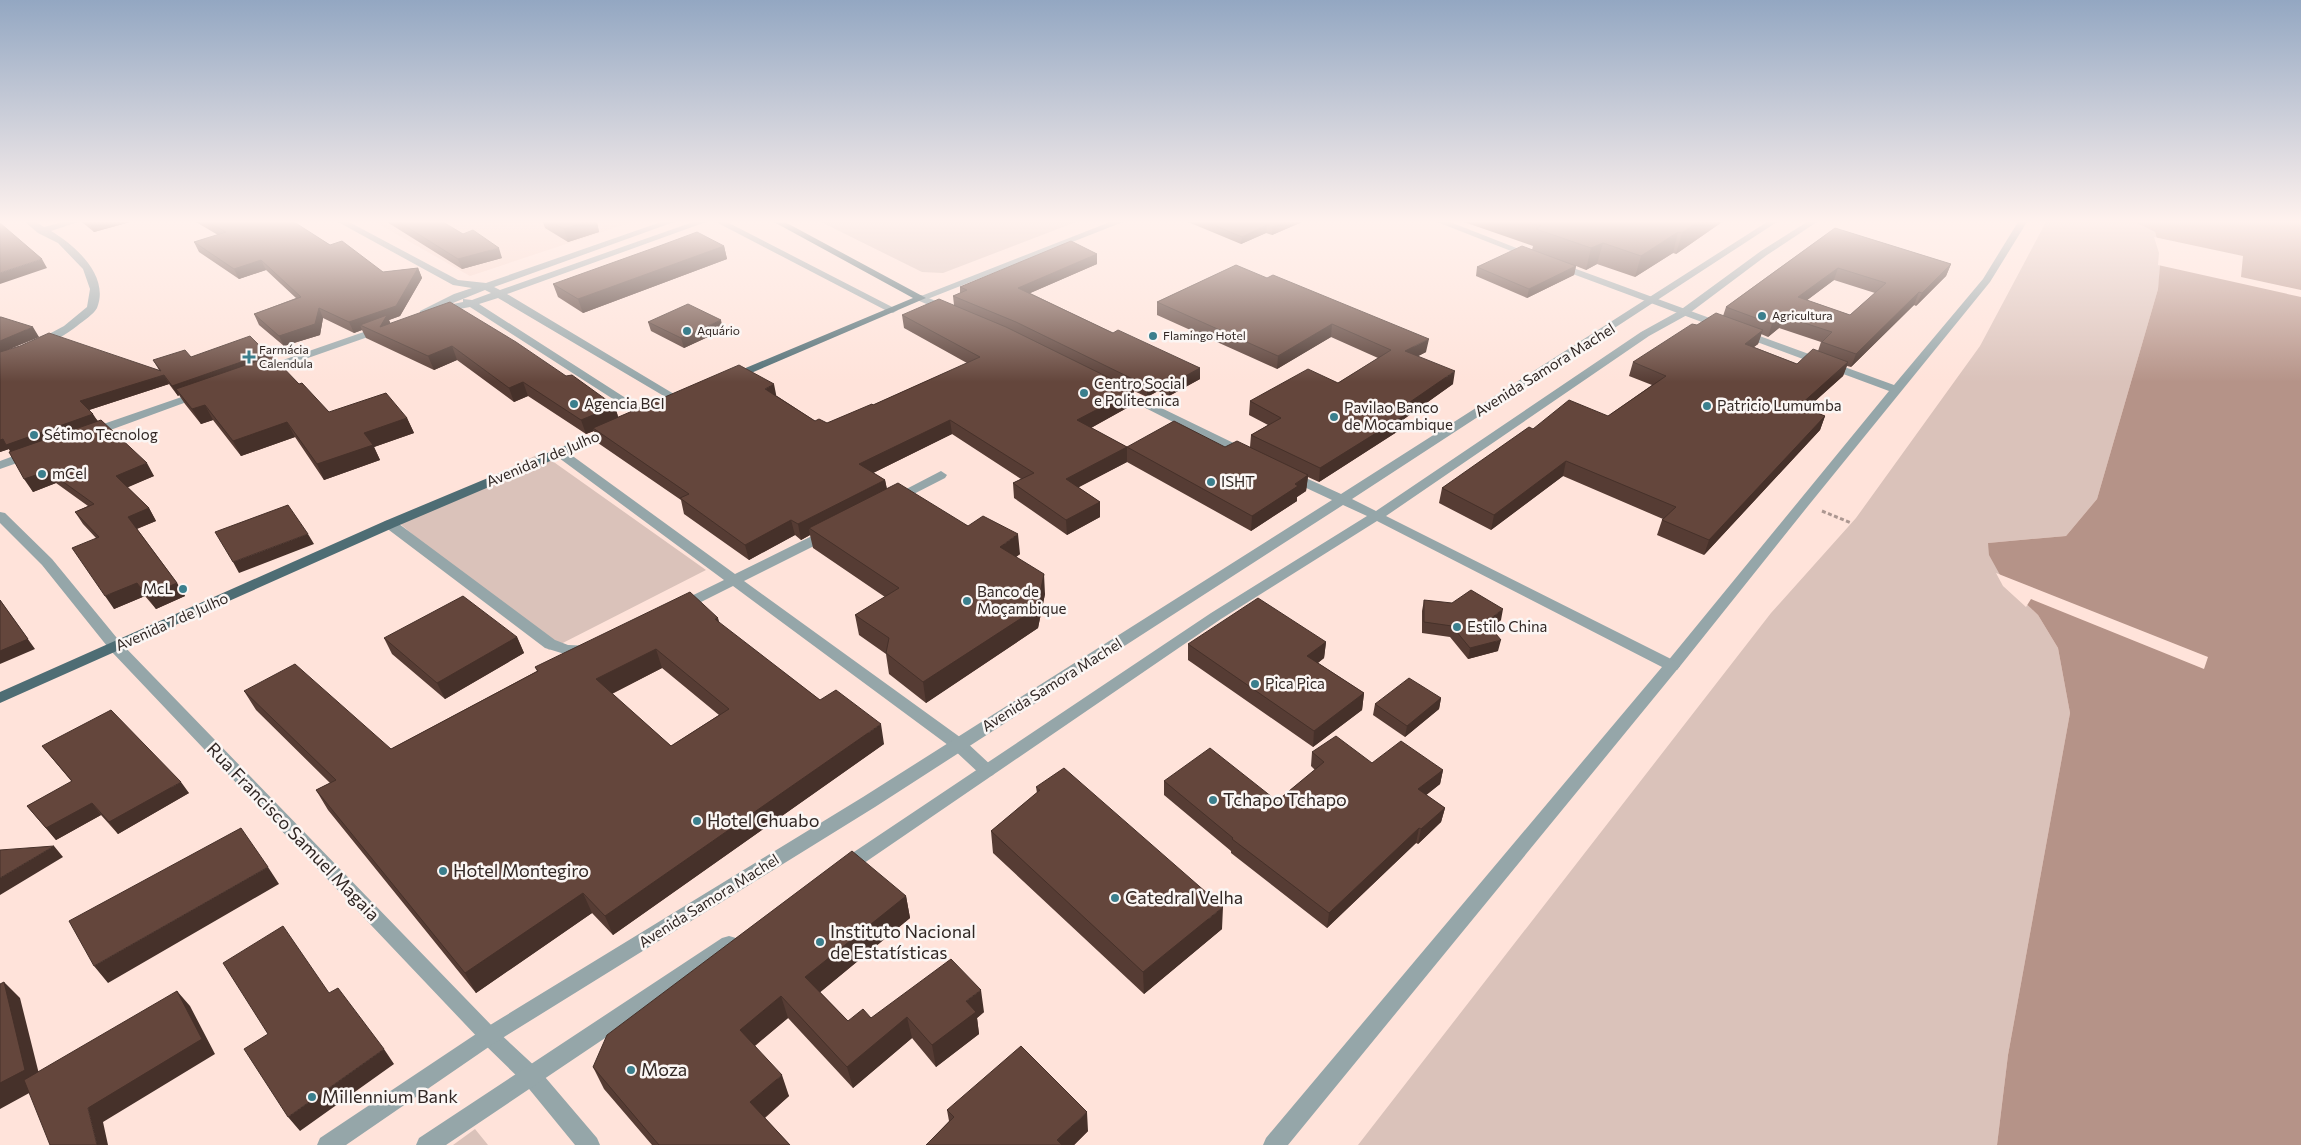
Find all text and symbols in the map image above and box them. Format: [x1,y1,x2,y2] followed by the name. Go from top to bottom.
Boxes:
[1772,308,1833,322] place label: Agricultura
[1756,310,1768,322] marker: Agricultura
[1471,319,1618,420] street label: Avenida Samora Machel
[697,323,740,337] place label: Aquário
[681,325,693,337] marker: Aquário
[1163,328,1246,342] place label: Flamingo Hotel
[1147,330,1159,342] marker: Flamingo Hotel
[259,342,313,370] place label: Farmácia Calendula
[243,351,255,363] marker: Farmácia Calendula
[1094,374,1185,409] place label: Centro Social e Politecnica
[1078,387,1090,399] marker: Centro Social e Politecnica
[584,394,665,412] place label: Agencia BCI
[1717,396,1842,414] place label: Patricio Lumumba
[568,398,580,410] marker: Agencia BCI
[1344,398,1453,433] place label: Pavilao Banco de Mocambique
[1701,400,1713,412] marker: Patricio Lumumba
[1328,411,1340,423] marker: Pavilao Banco de Mocambique
[44,425,158,443] place label: Sétimo Tecnolog
[483,426,602,490] street label: Avenida 7 de Julho
[28,429,40,441] marker: Sétimo Tecnolog
[52,464,87,482] place label: mCel
[36,468,48,480] marker: mCel
[1221,472,1255,490] place label: ISHT
[1205,476,1217,488] marker: ISHT
[143,579,173,597] place label: McL
[977,582,1067,617] place label: Banco de Moçambique
[177,583,189,595] marker: McL
[113,588,231,654] street label: Avenida 7 de Julho
[961,595,973,607] marker: Banco de Moçambique
[1467,617,1547,635] place label: Estilo China
[1451,621,1463,633] marker: Estilo China
[978,634,1125,735] street label: Avenida Samora Machel
[1265,674,1325,692] place label: Pica Pica
[1249,678,1261,690] marker: Pica Pica
[203,738,385,925] street label: Rua Francisco Samuel Magaia
[1223,788,1347,810] place label: Tchapo Tchapo
[1207,794,1219,806] marker: Tchapo Tchapo
[707,809,819,831] place label: Hotel Chuabo
[691,815,703,827] marker: Hotel Chuabo
[635,850,782,951] street label: Avenida Samora Machel
[453,859,589,881] place label: Hotel Montegiro
[437,865,449,877] marker: Hotel Montegiro
[1125,886,1243,908] place label: Catedral Velha
[1109,892,1121,904] marker: Catedral Velha
[830,920,976,963] place label: Instituto Nacional de Estatísticas
[814,936,826,948] marker: Instituto Nacional de Estatísticas
[641,1058,687,1080] place label: Moza
[625,1064,637,1076] marker: Moza
[322,1085,458,1107] place label: Millennium Bank
[306,1091,318,1103] marker: Millennium Bank

